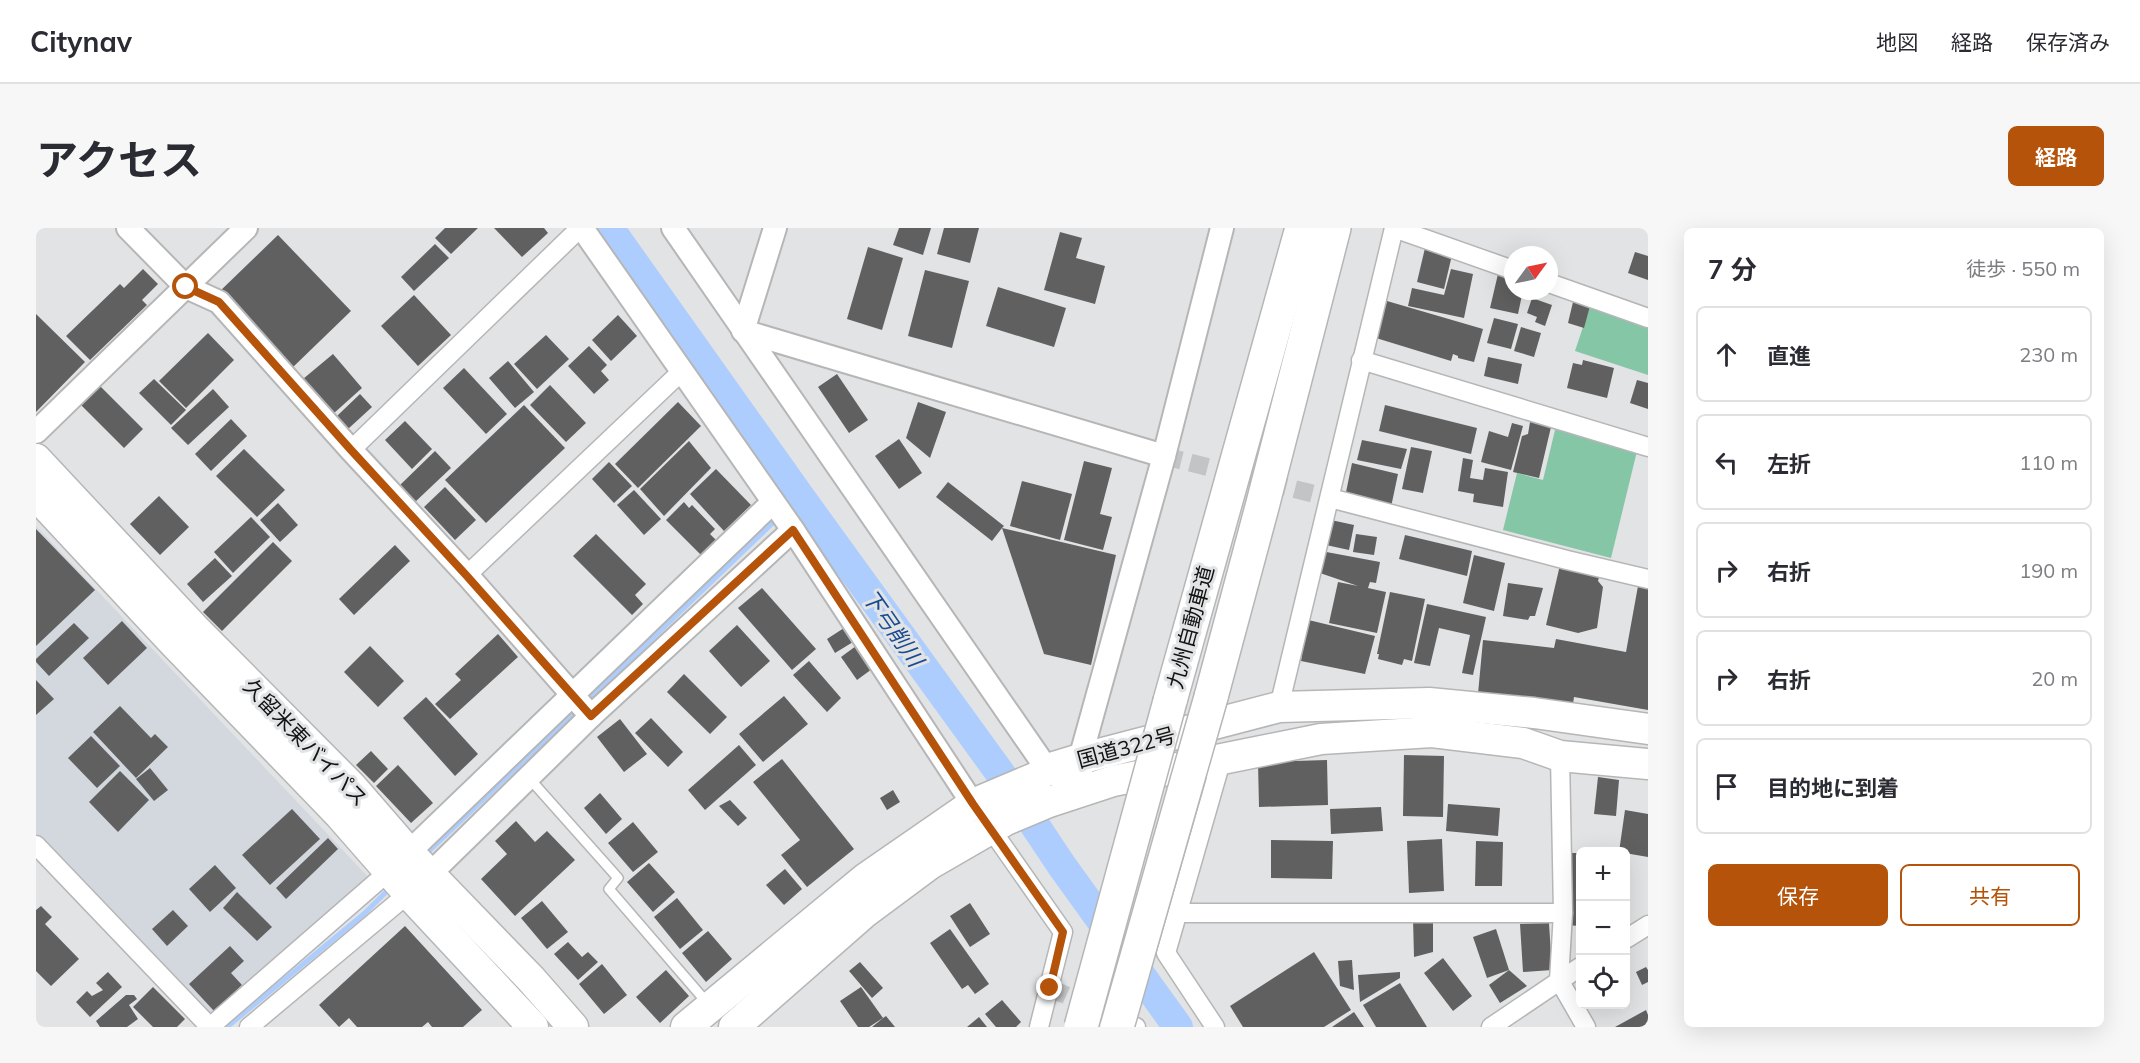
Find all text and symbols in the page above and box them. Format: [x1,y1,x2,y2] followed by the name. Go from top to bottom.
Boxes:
[30,24,132,59] text: Citynav
[1876,29,1918,55] text: 地図
[1951,29,1993,55] text: 経路
[2026,29,2110,55] text: 保存済み
[2008,126,2104,186] button: 経路
[36,133,202,186] text: アクセス
[1504,246,1558,300] north arrow
[1708,253,1757,286] text: 7 分
[1966,256,2080,281] text: 徒歩 · 550 m
[172,273,198,299] route start
[1710,338,1743,371] icon: ahead
[1767,342,1811,370] text: 直進
[2019,342,2078,367] text: 230 m
[1710,446,1743,479] icon: left
[1767,450,1811,478] text: 左折
[2019,450,2078,475] text: 110 m
[1710,554,1743,587] icon: right
[1767,558,1811,586] text: 右折
[2019,558,2078,583] text: 190 m
[1161,563,1219,691] street label: 九州自動車道
[856,584,931,674] water label: 下弓削川
[1710,662,1743,695] icon: right
[1767,666,1811,694] text: 右折
[2031,666,2078,691] text: 20 m
[238,673,374,811] street label: 久留米東バイパス
[1074,721,1178,773] street label: 国道322号
[1710,770,1743,803] icon: arrive
[1767,774,1899,802] text: 目的地に到着
[1576,847,1630,1009] map controls
[1576,847,1630,901] button: +
[1708,864,1888,926] button: 保存
[1900,864,2080,926] button: 共有
[1576,901,1630,955] button: −
[1576,955,1630,1009] button: locate
[1036,974,1062,1000] route end

